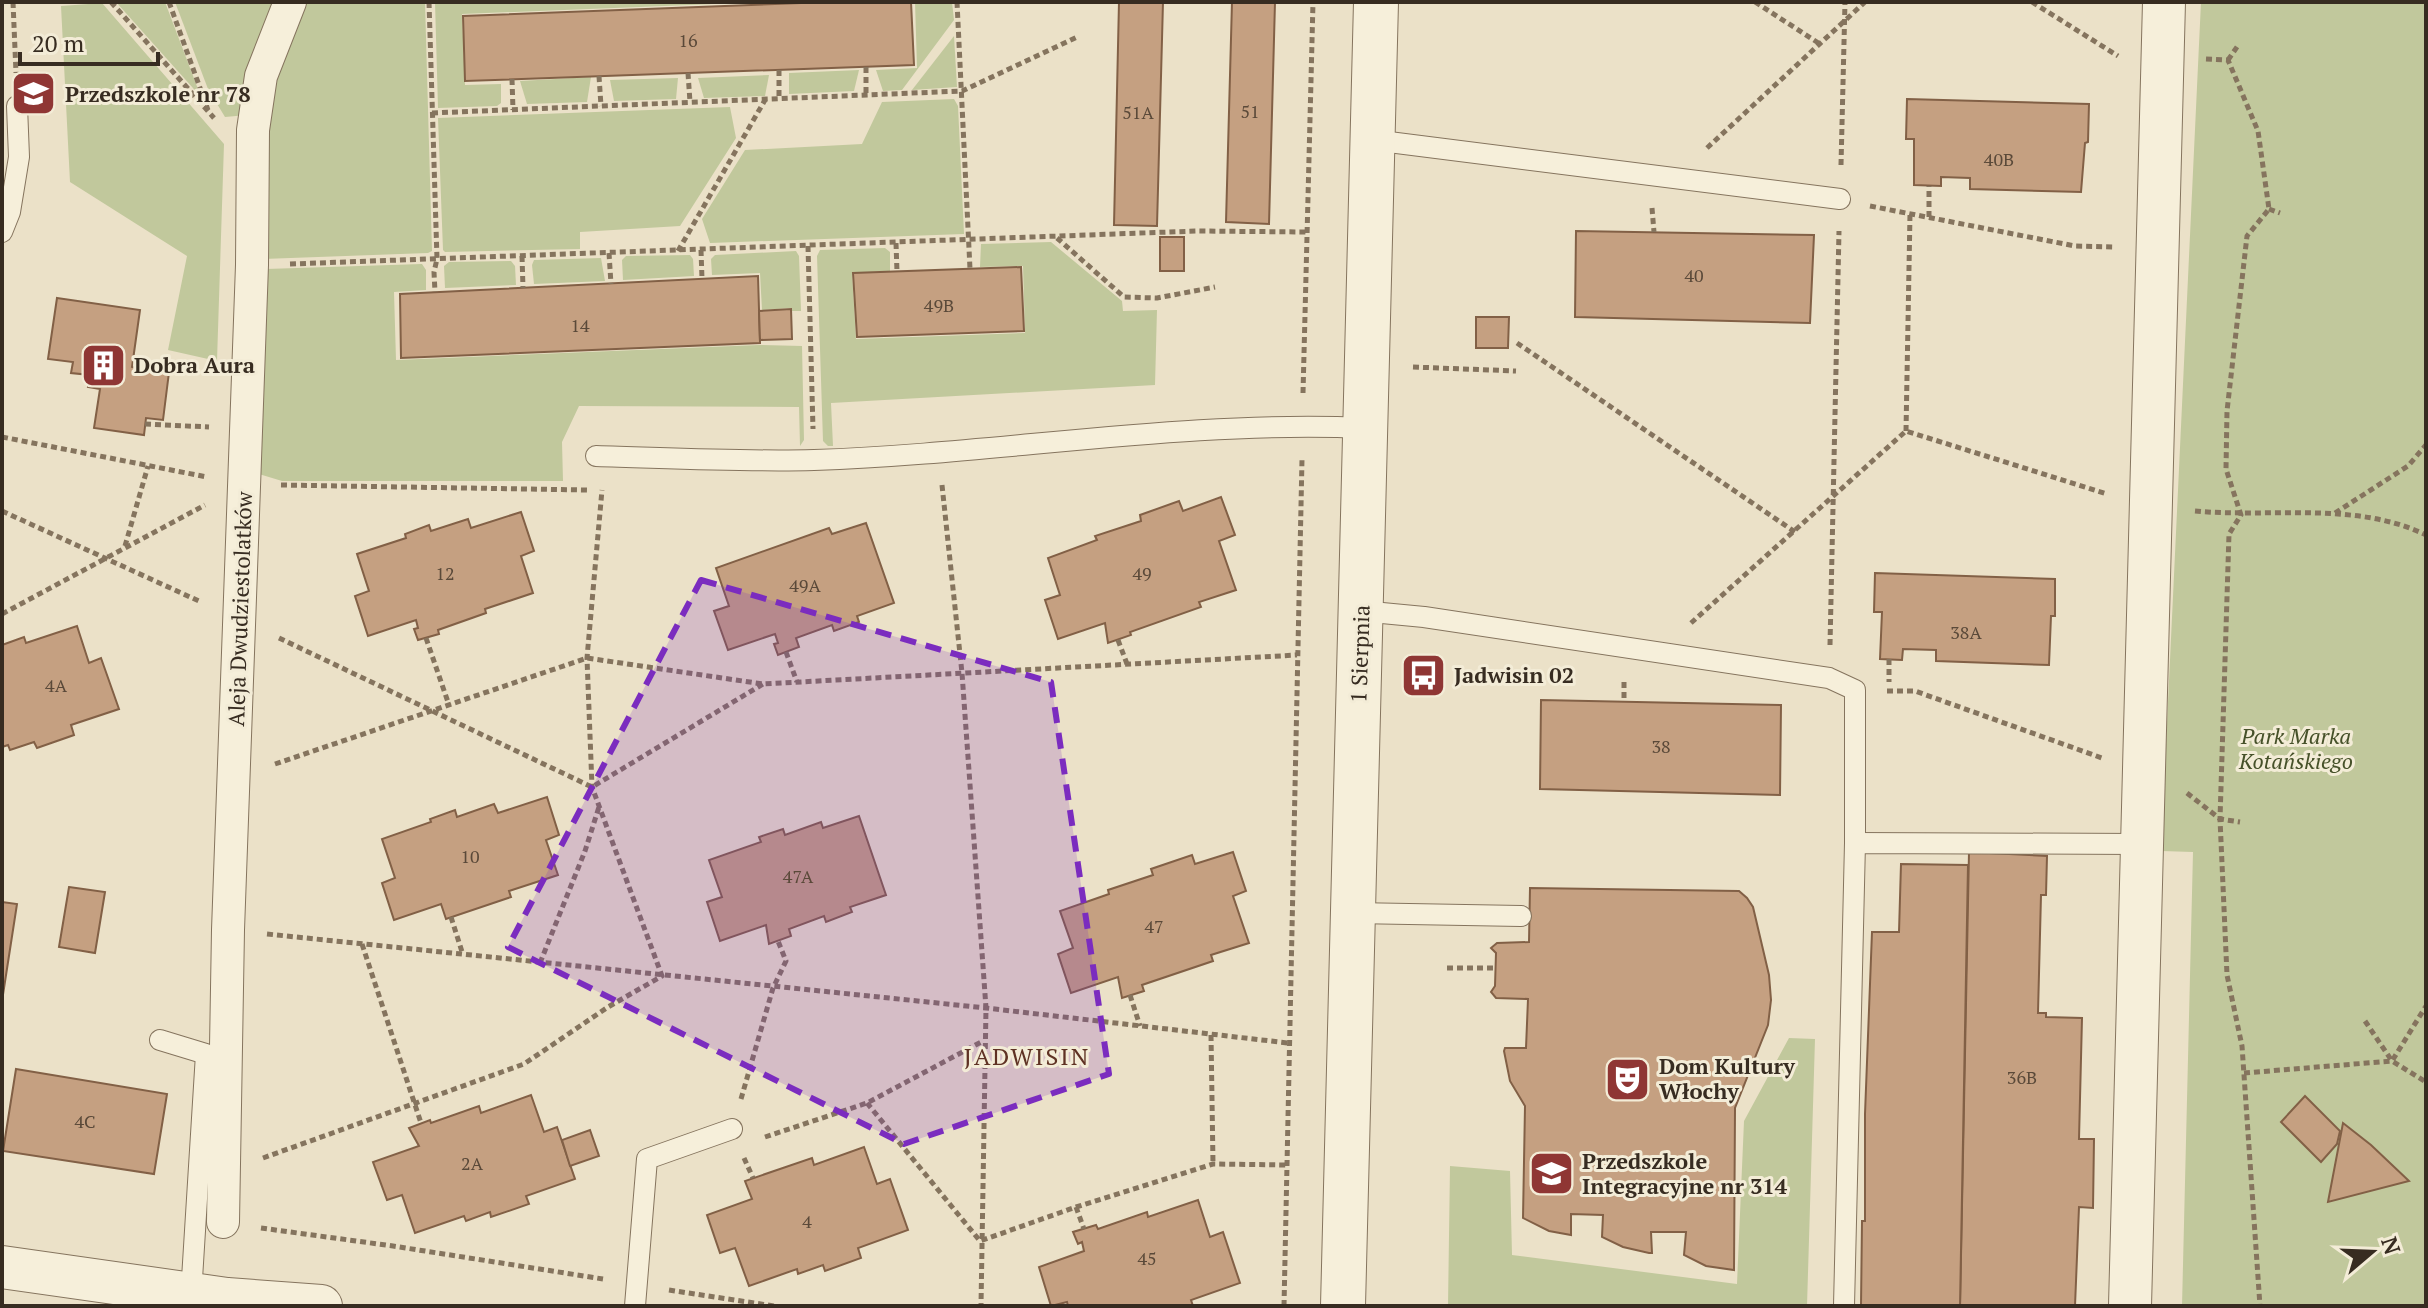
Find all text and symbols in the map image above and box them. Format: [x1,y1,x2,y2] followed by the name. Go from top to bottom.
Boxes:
[20,16,158,66] scale bar
[32,27,84,59] text: 20 m
[678,28,698,52] house number: 16
[10,70,58,118] school or university icon: Przedszkole nr 78
[65,79,251,108] place label: Przedszkole nr 78
[1240,99,1260,123] house number: 51
[1122,100,1154,124] house number: 51A
[1984,147,2014,171] house number: 40B
[1684,263,1704,287] house number: 40
[924,293,954,317] house number: 49B
[570,313,590,337] house number: 14
[79,341,127,389] building icon: Dobra Aura
[134,350,255,379] place label: Dobra Aura
[221,490,258,727] street label: Aleja Dwudziestolatków
[435,561,455,585] house number: 12
[1132,561,1152,585] house number: 49
[789,573,821,597] house number: 49A
[1343,604,1376,704] street label: 1 Sierpnia
[1950,620,1982,644] house number: 38A
[1399,651,1447,699] bus stop icon: Jadwisin 02
[1454,660,1574,689] place label: Jadwisin 02
[45,673,68,697] house number: 4A
[2238,721,2353,775] park label: Park Marka Kotańskiego
[1651,734,1671,758] house number: 38
[460,844,480,868] house number: 10
[783,864,814,888] house number: 47A
[1144,914,1164,938] house number: 47
[964,1040,1090,1072] district label: JADWISIN
[1659,1051,1795,1105] place label: Dom Kultury Włochy
[1604,1055,1652,1103] theatre icon: Dom Kultury Włochy
[2007,1065,2037,1089] house number: 36B
[74,1109,96,1133] house number: 4C
[1582,1146,1788,1200] place label: Przedszkole Integracyjne nr 314
[1527,1150,1575,1198] school or university icon: Przedszkole Integracyjne nr 314
[461,1151,484,1175] house number: 2A
[802,1209,812,1233] house number: 4
[2332,1212,2412,1292] north arrow
[2375,1233,2408,1258] text: N
[1137,1246,1157,1270] house number: 45

